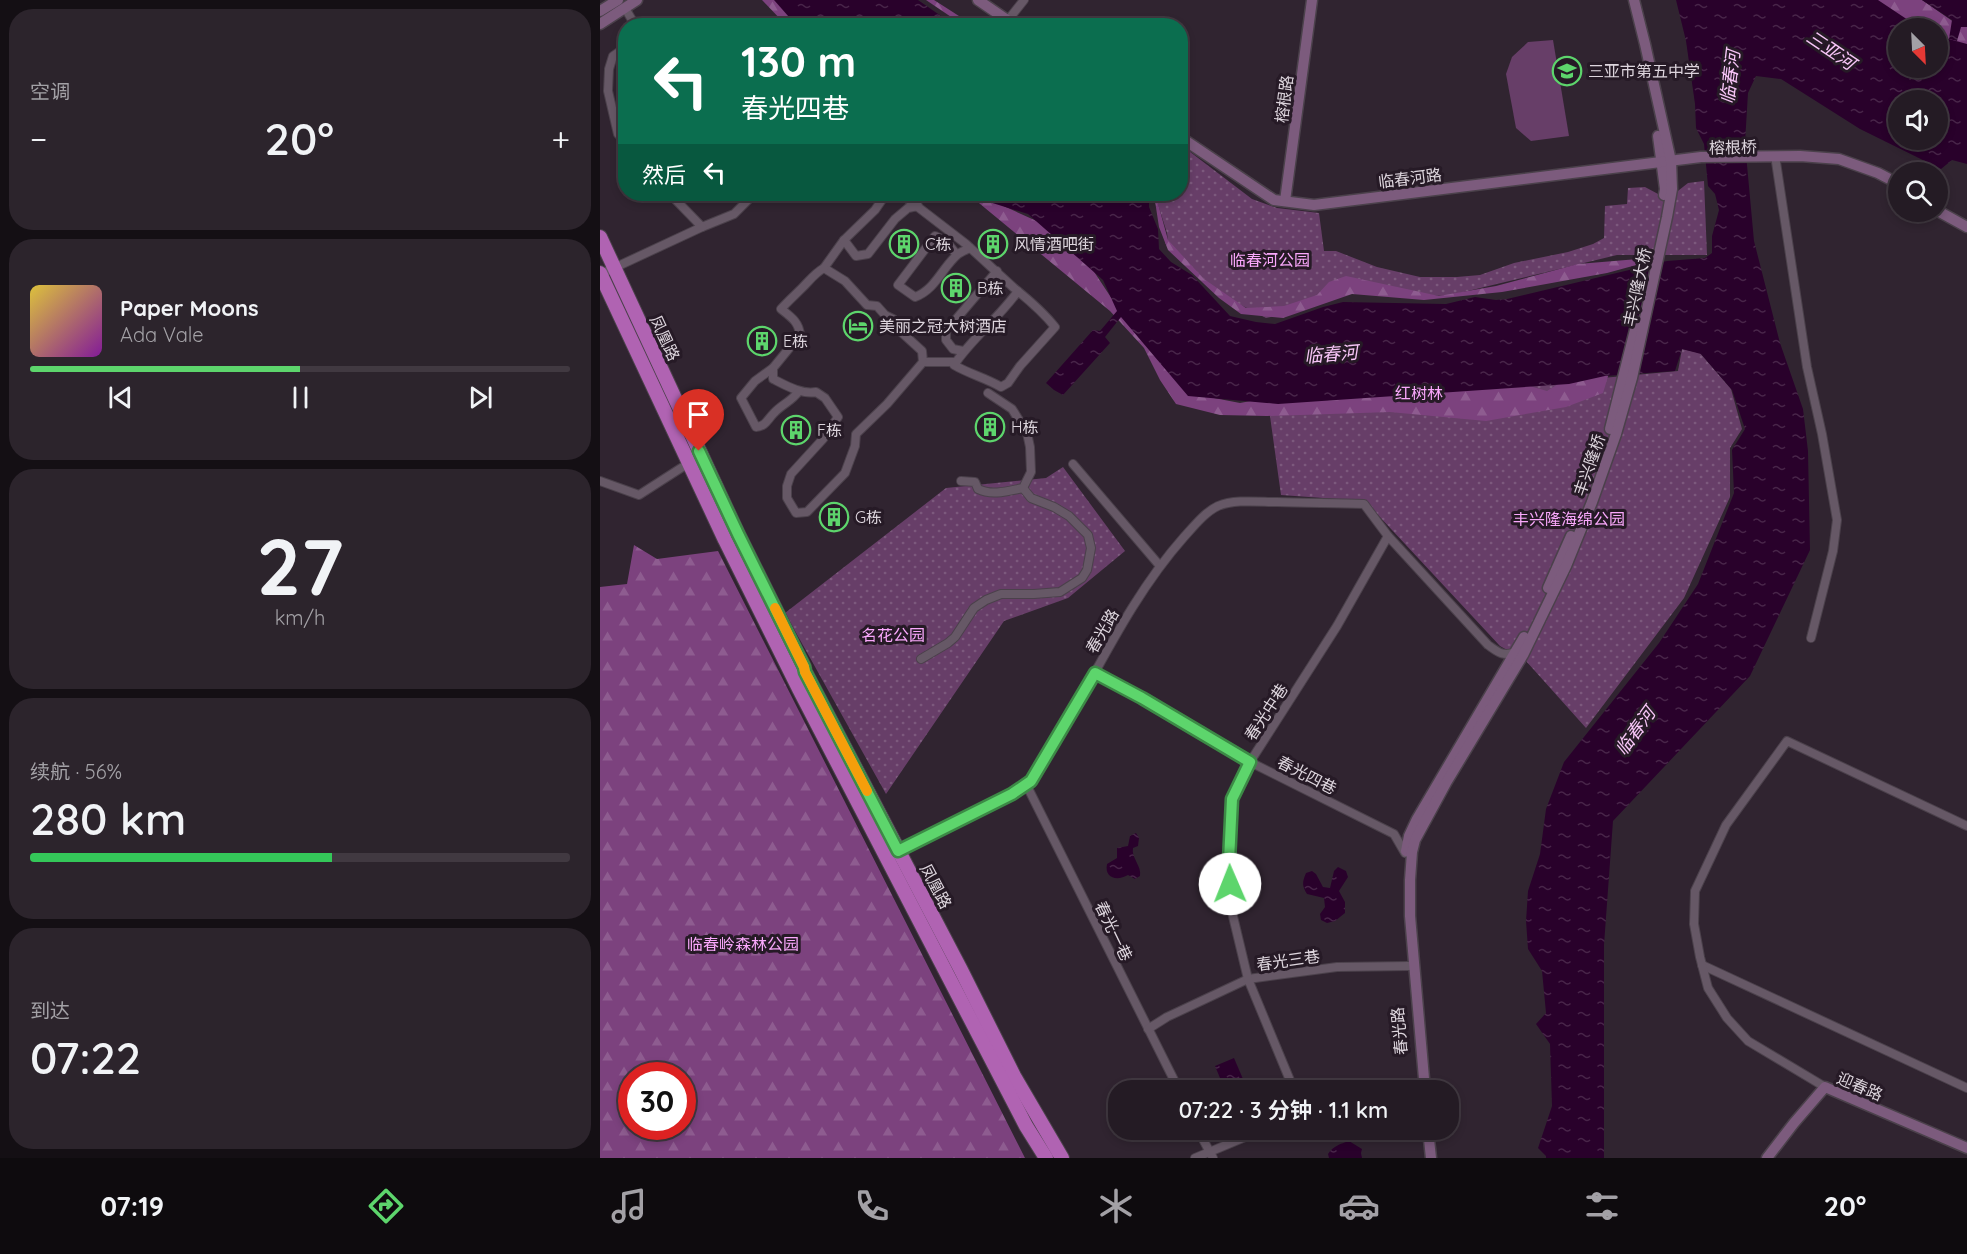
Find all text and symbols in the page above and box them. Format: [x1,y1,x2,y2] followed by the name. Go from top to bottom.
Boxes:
[1888,18,1948,78] north arrow
[1888,18,1948,222] map controls
[1802,25,1862,76] water label: 三亚河
[741,35,856,88] text: 130 m
[642,42,720,120] icon: left
[1715,46,1745,105] water label: 临春河
[1551,55,1583,87] school or university icon: 三亚市第五中学
[1588,61,1700,81] place label: 三亚市第五中学
[1271,74,1297,124] street label: 榕根路
[30,79,70,104] text: 空调
[1888,90,1948,150] button: sound
[741,91,849,125] text: 春光四巷
[265,110,334,166] text: 20°
[30,118,47,159] text: −
[551,118,570,159] text: +
[1709,137,1757,157] street label: 榕根桥
[698,156,731,189] icon: left
[642,161,686,189] text: 然后
[1888,162,1948,222] button: search
[1377,164,1443,192] street label: 临春河路
[888,228,920,260] building icon: C栋
[977,228,1009,260] building icon: 风情酒吧街
[925,234,951,254] place label: C栋
[1014,234,1094,254] place label: 风情酒吧街
[1619,246,1655,328] street label: 丰兴隆大桥
[1230,250,1310,270] park label: 临春河公园
[940,272,972,304] building icon: B栋
[977,278,1003,298] place label: B栋
[120,294,259,322] text: Paper Moons
[842,310,874,342] hotel icon: 美丽之冠大树酒店
[646,312,684,364] street label: 凤凰路
[879,316,1007,336] place label: 美丽之冠大树酒店
[120,322,204,347] text: Ada Vale
[746,325,778,357] building icon: E栋
[783,331,808,351] place label: E栋
[1303,340,1362,368] water label: 临春河
[104,381,137,414] icon: previous
[284,381,317,414] icon: pause
[464,381,497,414] icon: next
[1395,383,1443,403] park label: 红树林
[673,389,724,451] pin
[682,398,715,431] icon: arrive
[974,411,1006,443] building icon: H栋
[780,414,812,446] building icon: F栋
[1011,417,1039,437] place label: H栋
[817,420,842,440] place label: F栋
[1569,431,1609,499] street label: 丰兴隆桥
[818,501,850,533] building icon: G栋
[855,507,882,527] place label: G栋
[1513,509,1625,529] park label: 丰兴隆海绵公园
[256,517,344,615] text: 27
[275,605,325,630] text: km/h
[1081,605,1123,657] street label: 春光路
[861,625,925,645] park label: 名花公园
[1240,680,1292,744] street label: 春光中巷
[1610,700,1662,760] water label: 临春河
[1274,752,1340,798] street label: 春光四巷
[30,759,122,784] text: 续航 · 56%
[30,790,186,846] text: 280 km
[1198,852,1262,916] position arrow
[916,860,956,912] street label: 凤凰路
[1091,898,1137,964] street label: 春光一巷
[687,934,799,954] park label: 临春岭森林公园
[1255,946,1321,974] street label: 春光三巷
[30,998,70,1023] text: 到达
[1387,1006,1411,1056] street label: 春光路
[30,1029,141,1085] text: 07:22
[618,1062,696,1140] speed limit sign: 30
[1834,1067,1886,1105] street label: 迎春路
[1179,1096,1388,1124] text: 07:22 · 3 分钟 · 1.1 km
[365,1185,407,1227] icon: directions
[608,1185,650,1227] icon: music
[851,1185,893,1227] icon: phone
[1095,1185,1137,1227] icon: climate
[1338,1185,1380,1227] icon: car
[1581,1185,1623,1227] icon: filters
[101,1189,164,1223] text: 07:19
[1824,1189,1866,1223] text: 20°

